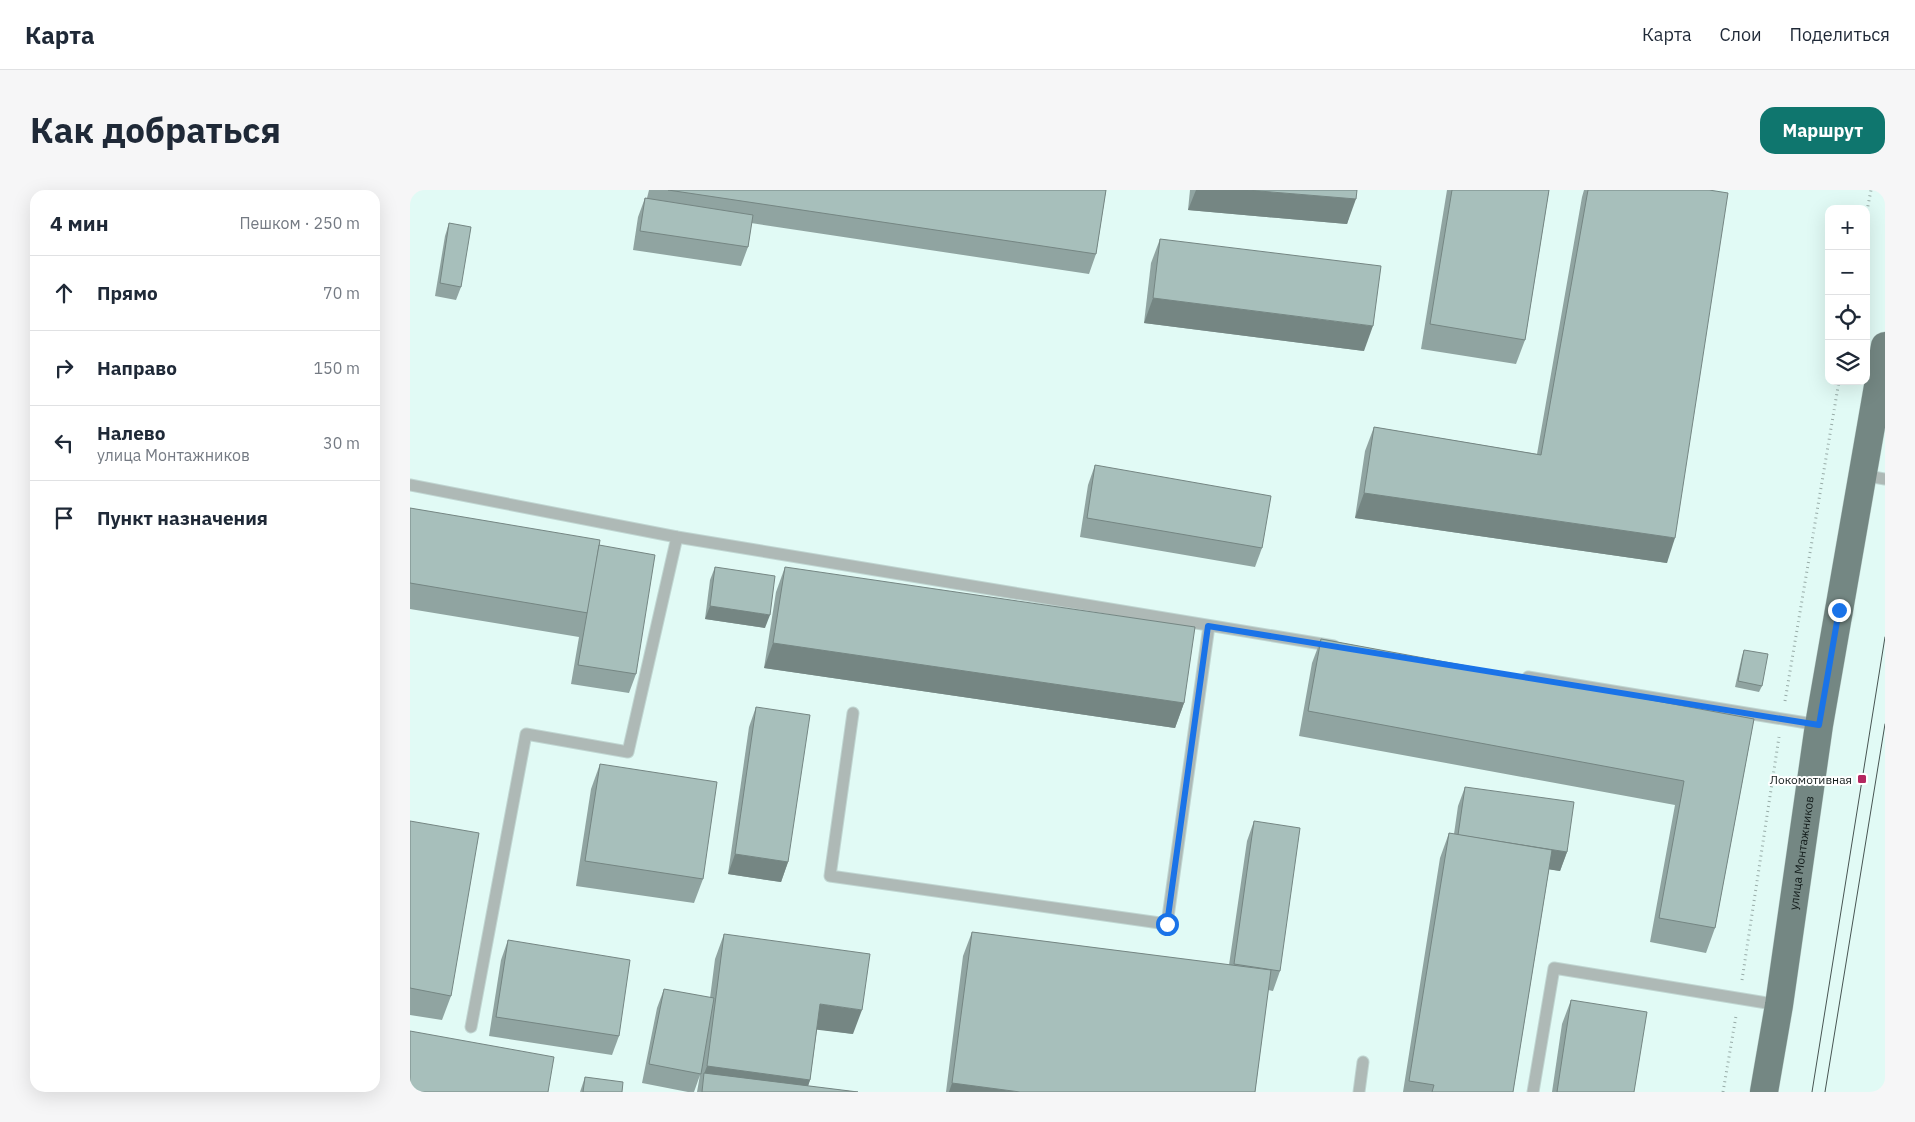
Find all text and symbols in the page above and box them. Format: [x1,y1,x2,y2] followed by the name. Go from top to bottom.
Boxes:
[25,19,95,51] text: Карта
[1642,23,1692,46] text: Карта
[1720,23,1762,46] text: Слои
[1790,23,1890,46] text: Поделиться
[30,107,281,153] text: Как добраться
[1760,107,1885,154] button: Маршрут
[1825,205,1870,385] map controls
[1825,205,1870,250] button: +
[50,209,109,237] text: 4 мин
[239,213,360,233] text: Пешком · 250 m
[1825,250,1870,295] button: −
[50,279,78,307] icon: ahead
[97,281,158,305] text: Прямо
[323,283,360,303] text: 70 m
[1825,295,1870,340] button: locate
[1825,340,1870,385] button: layers
[50,354,78,382] icon: right
[97,356,177,380] text: Направо
[313,358,360,378] text: 150 m
[97,421,166,445] text: Налево
[50,429,78,457] icon: left
[323,433,360,453] text: 30 m
[97,445,250,465] text: улица Монтажников
[50,504,78,532] icon: arrive
[97,506,268,530] text: Пункт назначения
[1828,599,1851,622] route end
[1770,772,1852,787] place label: Локомотивная
[1856,773,1868,785] marker: Локомотивная
[1785,795,1816,911] street label: улица Монтажников
[1156,913,1179,936] route start

